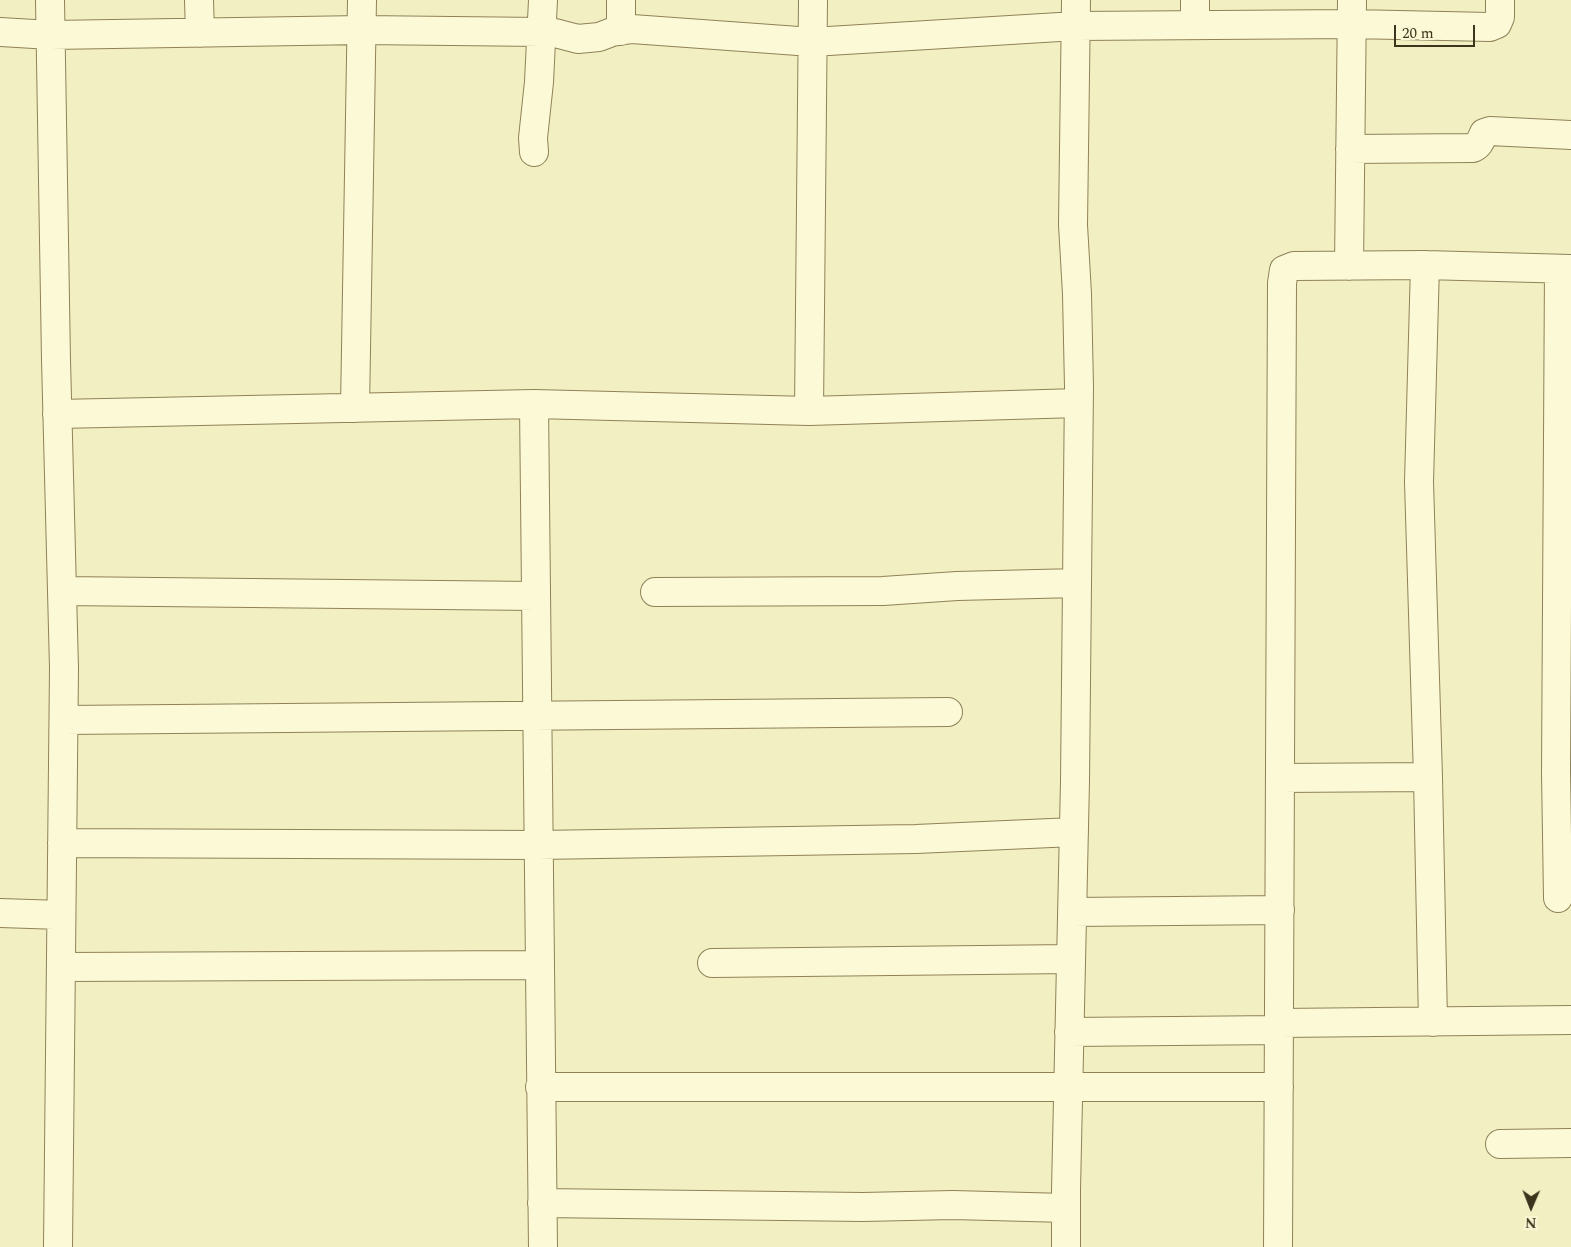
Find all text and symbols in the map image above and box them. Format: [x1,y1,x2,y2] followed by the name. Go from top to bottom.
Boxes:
[1396,15,1477,47] scale bar
[1402,22,1434,45] text: 20 m
[1506,1182,1556,1232] north arrow
[1525,1212,1537,1233] text: N

